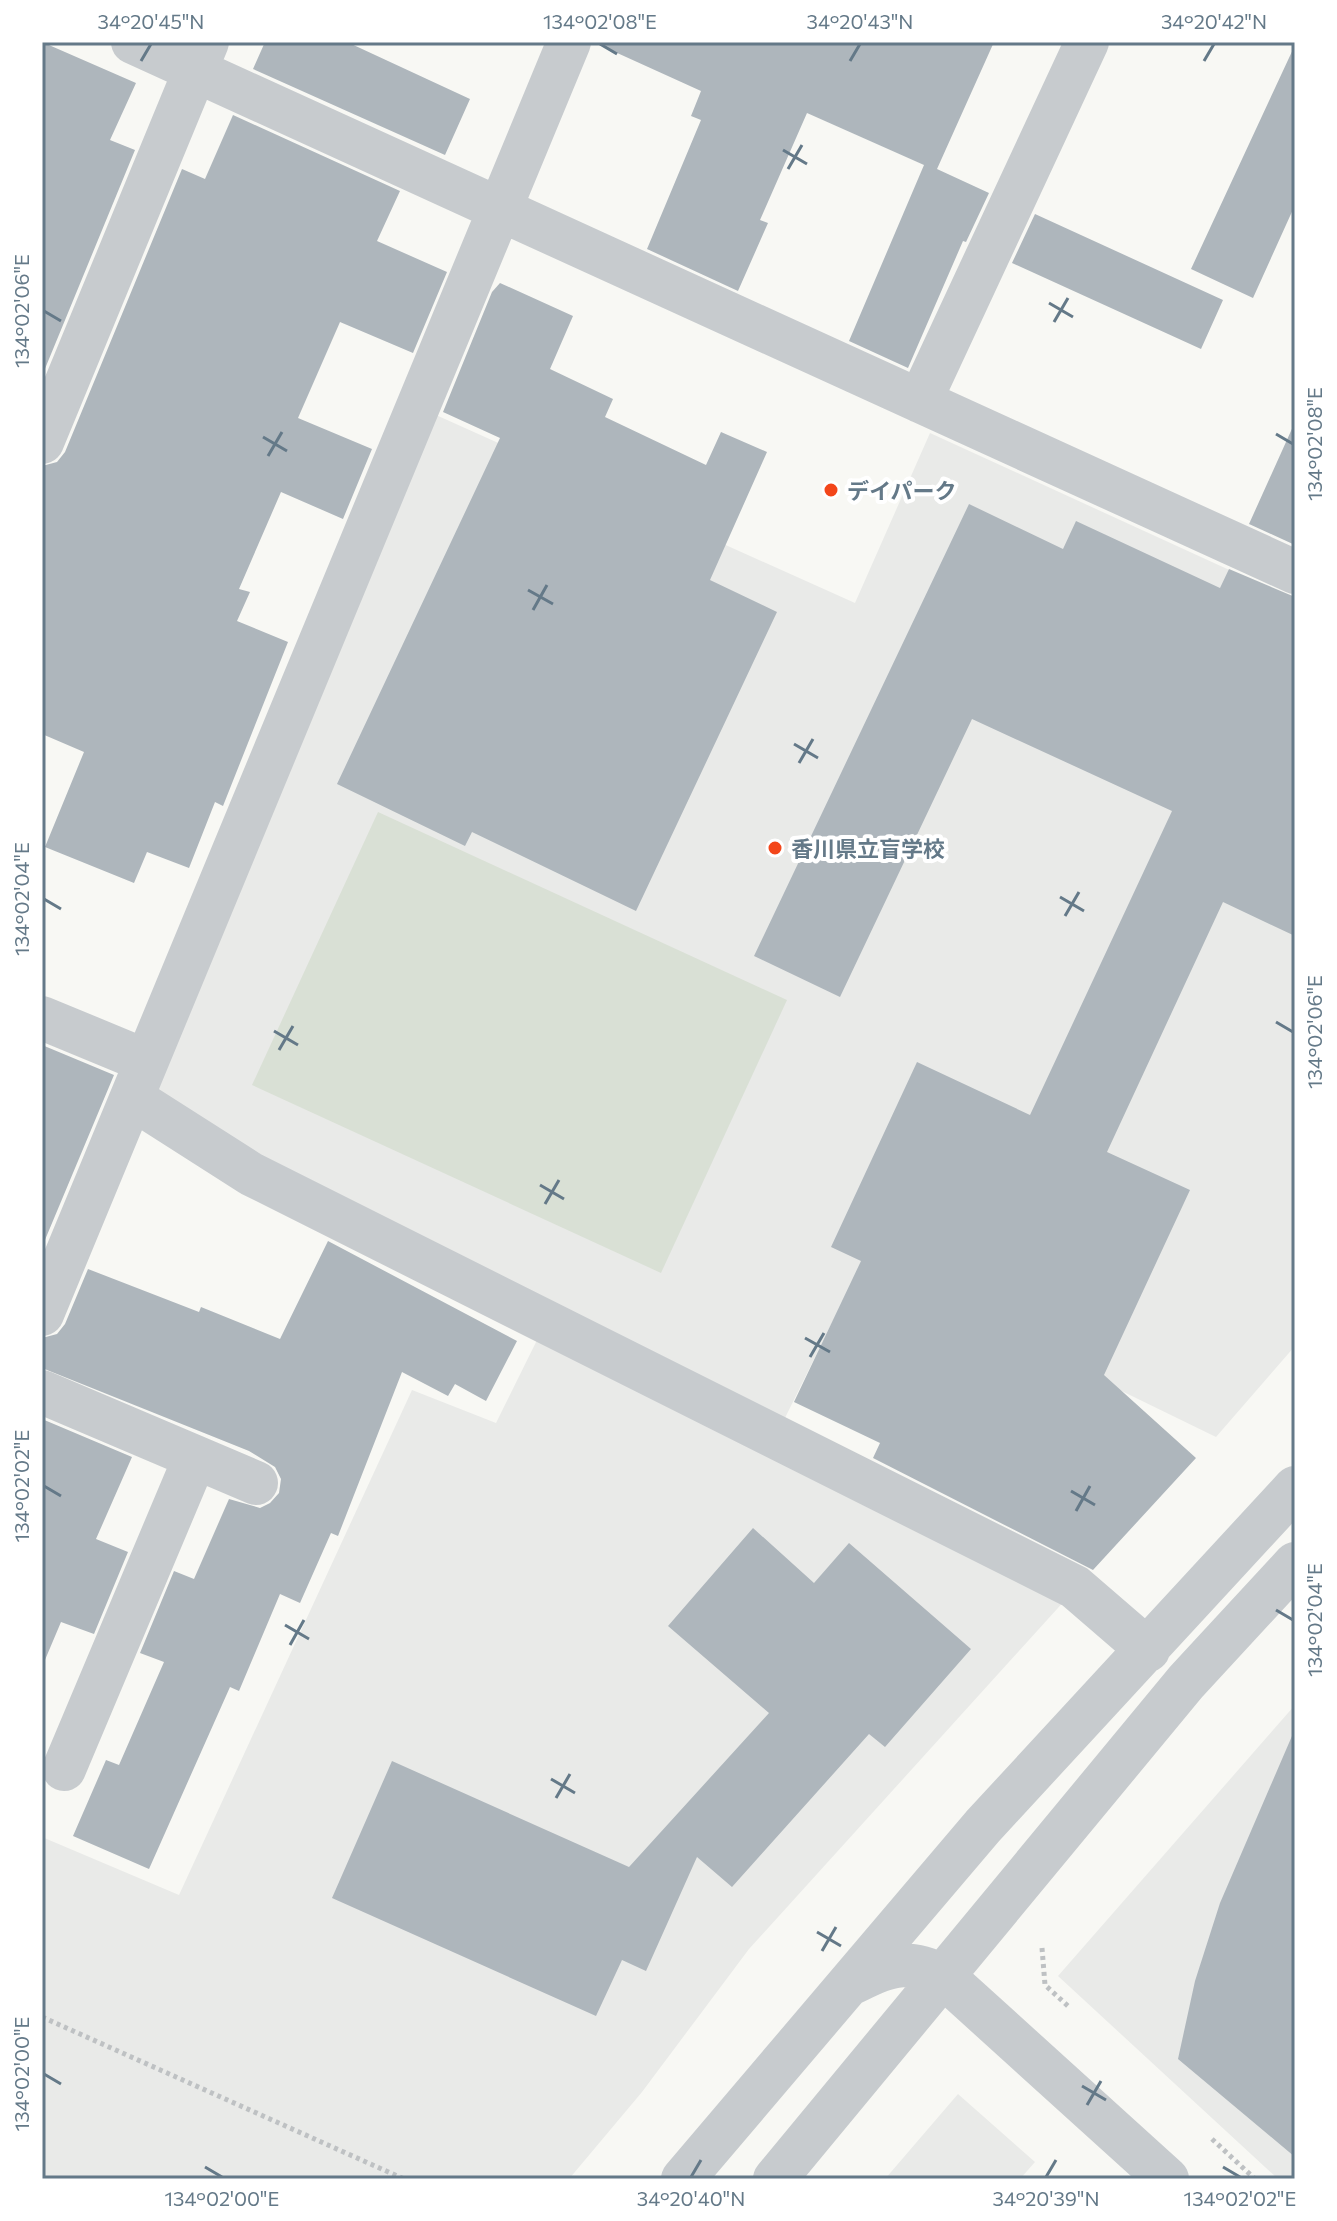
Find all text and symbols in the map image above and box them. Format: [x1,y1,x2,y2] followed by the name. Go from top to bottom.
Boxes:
[98,9,204,33] text: 34°20'45"N
[543,9,657,33] text: 134°02'08"E
[807,9,913,33] text: 34°20'43"N
[1161,9,1267,33] text: 34°20'42"N
[9,254,33,368] text: 134°02'06"E
[1302,387,1326,501] text: 134°02'08"E
[847,477,957,504] place label: デイパーク
[822,481,840,499] marker: デイパーク
[791,835,945,862] place label: 香川県立盲学校
[766,839,784,857] marker: 香川県立盲学校
[9,842,33,956] text: 134°02'04"E
[1302,975,1326,1089] text: 134°02'06"E
[9,1430,33,1542] text: 134°02'02"E
[1302,1563,1326,1677] text: 134°02'04"E
[9,2017,33,2131] text: 134°02'00"E
[165,2186,279,2210] text: 134°02'00"E
[637,2186,745,2210] text: 34°20'40"N
[993,2186,1099,2210] text: 34°20'39"N
[1184,2186,1296,2210] text: 134°02'02"E

